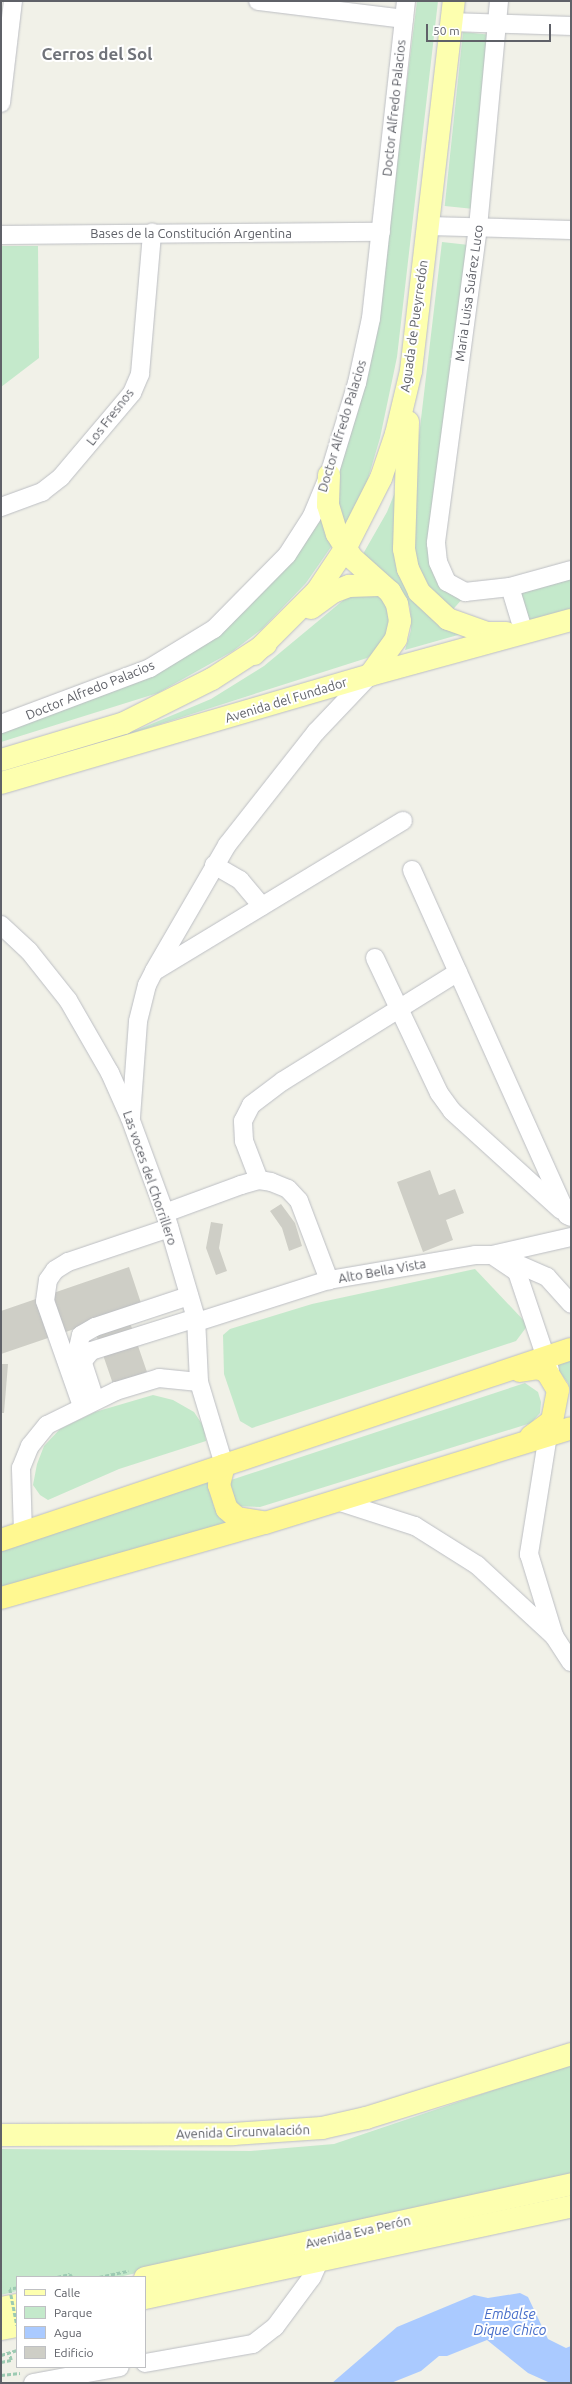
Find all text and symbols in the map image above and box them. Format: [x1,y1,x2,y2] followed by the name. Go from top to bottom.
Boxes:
[428,16,553,42] scale bar
[433,24,460,37] text: 50 m
[379,39,409,177] street label: Doctor Alfredo Palacios
[42,44,152,64] district label: Cerros del Sol
[452,224,486,362] street label: Maria Luisa Suárez Luco
[90,225,292,241] street label: Bases de la Constitución Argentina
[397,259,431,393] street label: Aguada de Pueyrredón
[314,358,370,494] street label: Doctor Alfredo Palacios
[83,385,137,449] street label: Los Fresnos
[23,657,157,723] street label: Doctor Alfredo Palacios
[223,674,349,726] street label: Avenida del Fundador
[120,1109,180,1247] street label: Las voces del Chorrillero
[337,1256,427,1286] street label: Alto Bella Vista
[176,2122,310,2142] street label: Avenida Circunvalación
[304,2212,412,2252] street label: Avenida Eva Perón
[16,2276,146,2368] legend
[54,2286,80,2299] text: Calle
[54,2306,92,2319] text: Parque
[474,2306,546,2338] water label: Embalse Dique Chico
[54,2326,82,2339] text: Agua
[54,2346,94,2359] text: Edificio

